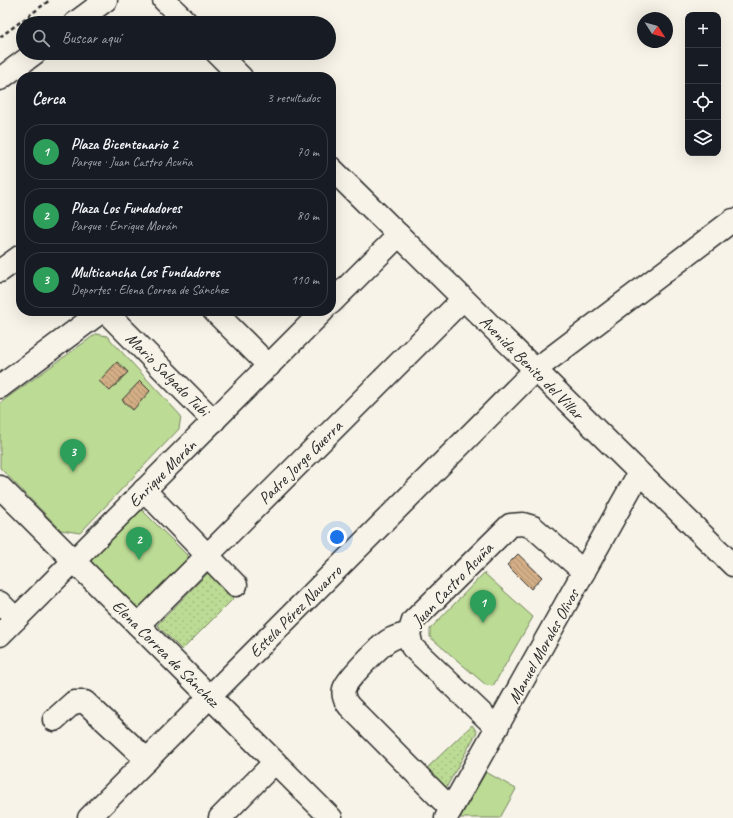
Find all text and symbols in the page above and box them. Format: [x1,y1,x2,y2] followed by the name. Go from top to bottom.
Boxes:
[637,12,673,48] north arrow
[685,12,721,156] map controls
[685,12,721,48] button: +
[16,16,336,60] search box
[30,27,52,49] icon: search
[62,29,121,48] text: Buscar aquí
[685,48,721,84] button: −
[685,84,721,120] button: locate
[32,88,65,109] text: Cerca
[267,90,320,106] text: 3 resultados
[685,120,721,156] button: layers
[71,135,178,154] text: Plaza Bicentenario 2
[43,144,49,160] text: 1
[297,144,319,160] text: 70 m
[71,154,192,170] text: Parque · Juan Castro Acuña
[71,199,181,218] text: Plaza Los Fundadores
[43,208,49,224] text: 2
[297,208,319,224] text: 80 m
[71,218,177,234] text: Parque · Enrique Morán
[71,263,219,282] text: Multicancha Los Fundadores
[43,272,49,288] text: 3
[291,272,319,288] text: 110 m
[71,282,228,298] text: Deportes · Elena Correa de Sánchez
[475,311,589,425] street label: Avenida Benito del Villar
[121,328,215,422] street label: Mario Salgado Tubi
[254,415,348,509] street label: Padre Jorge Guerra
[124,434,202,512] street label: Enrique Morán
[60,439,86,472] pin: 3
[126,527,152,560] pin: 2
[327,527,347,547] your location
[406,537,499,631] street label: Juan Castro Acuña
[245,560,347,662] street label: Estela Pérez Navarro
[503,584,584,707] street label: Manuel Morales Olivos
[470,590,496,623] pin: 1
[108,595,225,712] street label: Elena Correa de Sánchez

